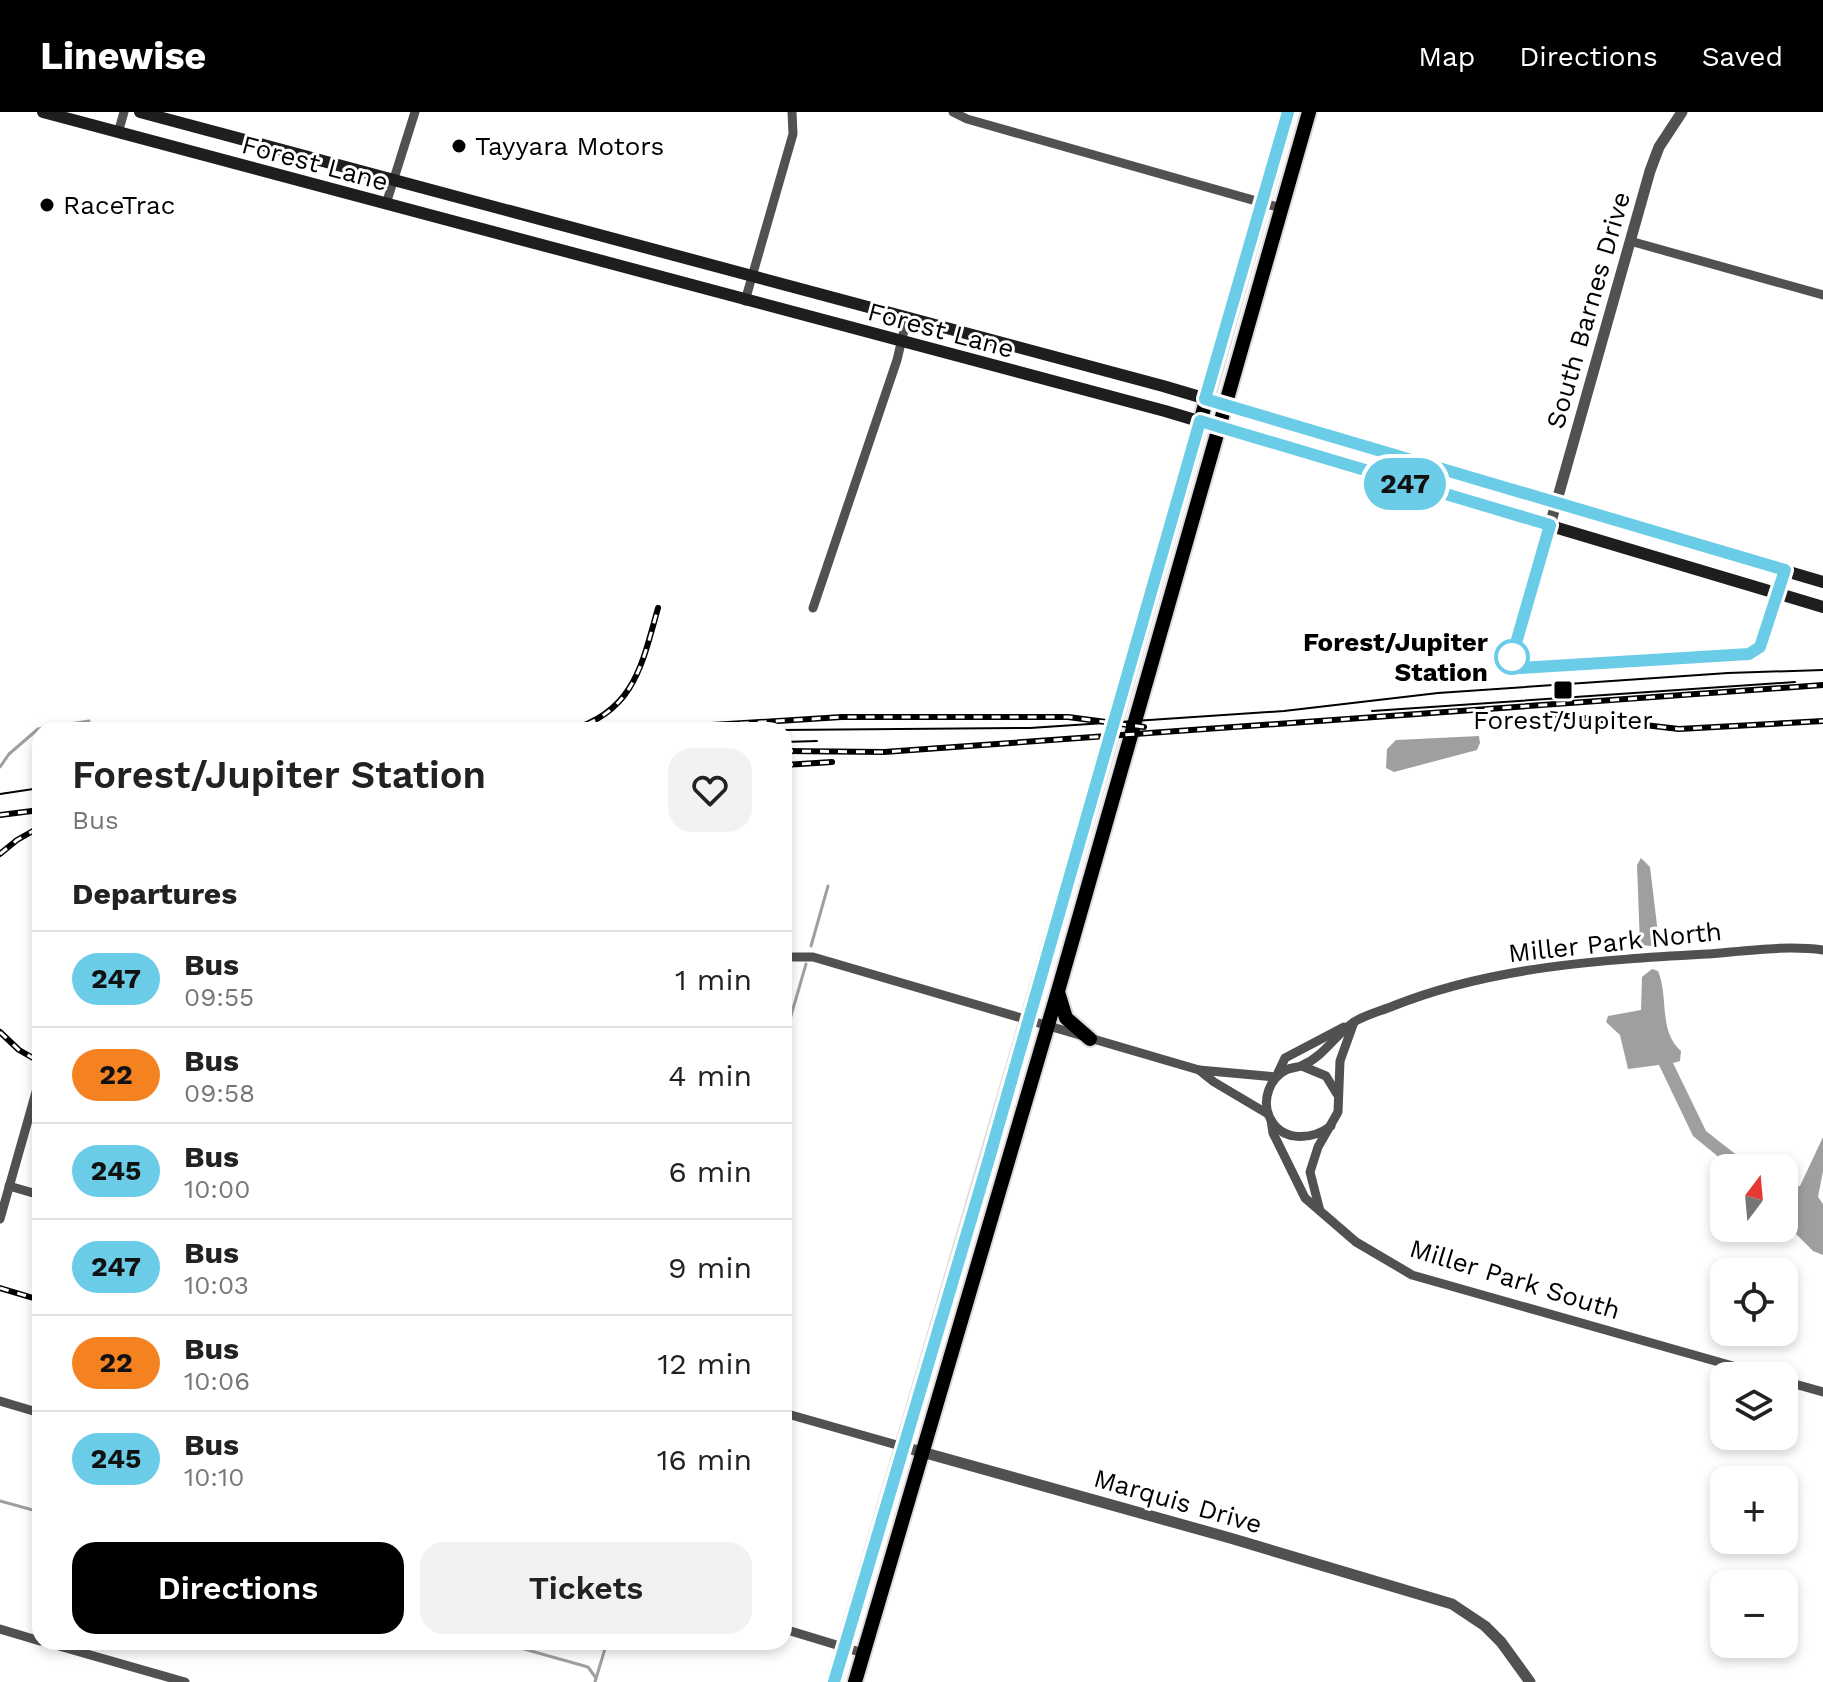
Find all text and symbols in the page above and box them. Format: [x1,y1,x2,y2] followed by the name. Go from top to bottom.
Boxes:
[40,34,206,78] text: Linewise
[1418,40,1475,73] text: Map
[1519,40,1658,73] text: Directions
[1702,40,1783,73] text: Saved
[239,129,391,197] street label: Forest Lane
[475,131,664,161] place label: Tayyara Motors
[450,137,468,155] marker: Tayyara Motors
[1540,188,1636,432] street label: South Barnes Drive
[63,190,175,220] place label: RaceTrac
[38,196,56,214] marker: RaceTrac
[865,296,1017,364] street label: Forest Lane
[1359,458,1451,510] line badge: 247
[1380,467,1430,500] text: 247
[1303,627,1489,687] place label: Forest/Jupiter Station
[1495,640,1529,674] marker: Forest/Jupiter Station
[1552,679,1574,701] marker: Forest/Jupiter
[1473,705,1653,735] place label: Forest/Jupiter
[668,748,752,832] button: heart
[72,753,486,797] text: Forest/Jupiter Station
[72,805,119,835] text: Bus
[72,876,237,911] text: Departures
[1507,916,1723,968] street label: Miller Park North
[184,947,239,982] text: Bus
[91,962,141,995] text: 247
[675,962,752,997] text: 1 min
[184,982,254,1012] text: 09:55
[184,1043,239,1078] text: Bus
[99,1058,133,1091] text: 22
[668,1058,752,1093] text: 4 min
[184,1078,255,1108] text: 09:58
[184,1139,239,1174] text: Bus
[91,1154,141,1187] text: 245
[668,1154,752,1189] text: 6 min
[1710,1154,1798,1242] north arrow
[1710,1154,1798,1658] map controls
[184,1174,250,1204] text: 10:00
[1406,1233,1624,1325] street label: Miller Park South
[184,1235,239,1270] text: Bus
[91,1250,141,1283] text: 247
[668,1250,752,1285] text: 9 min
[1710,1258,1798,1346] button: locate
[184,1270,249,1300] text: 10:03
[184,1331,239,1366] text: Bus
[99,1346,133,1379] text: 22
[657,1346,752,1381] text: 12 min
[1710,1362,1798,1450] button: layers
[184,1366,250,1396] text: 10:06
[184,1427,239,1462] text: Bus
[91,1442,141,1475] text: 245
[657,1442,752,1477] text: 16 min
[184,1462,244,1492] text: 10:10
[1090,1463,1266,1539] street label: Marquis Drive
[1710,1466,1798,1554] button: +
[72,1542,404,1634] button: Directions
[420,1542,752,1634] button: Tickets
[1710,1570,1798,1658] button: −

